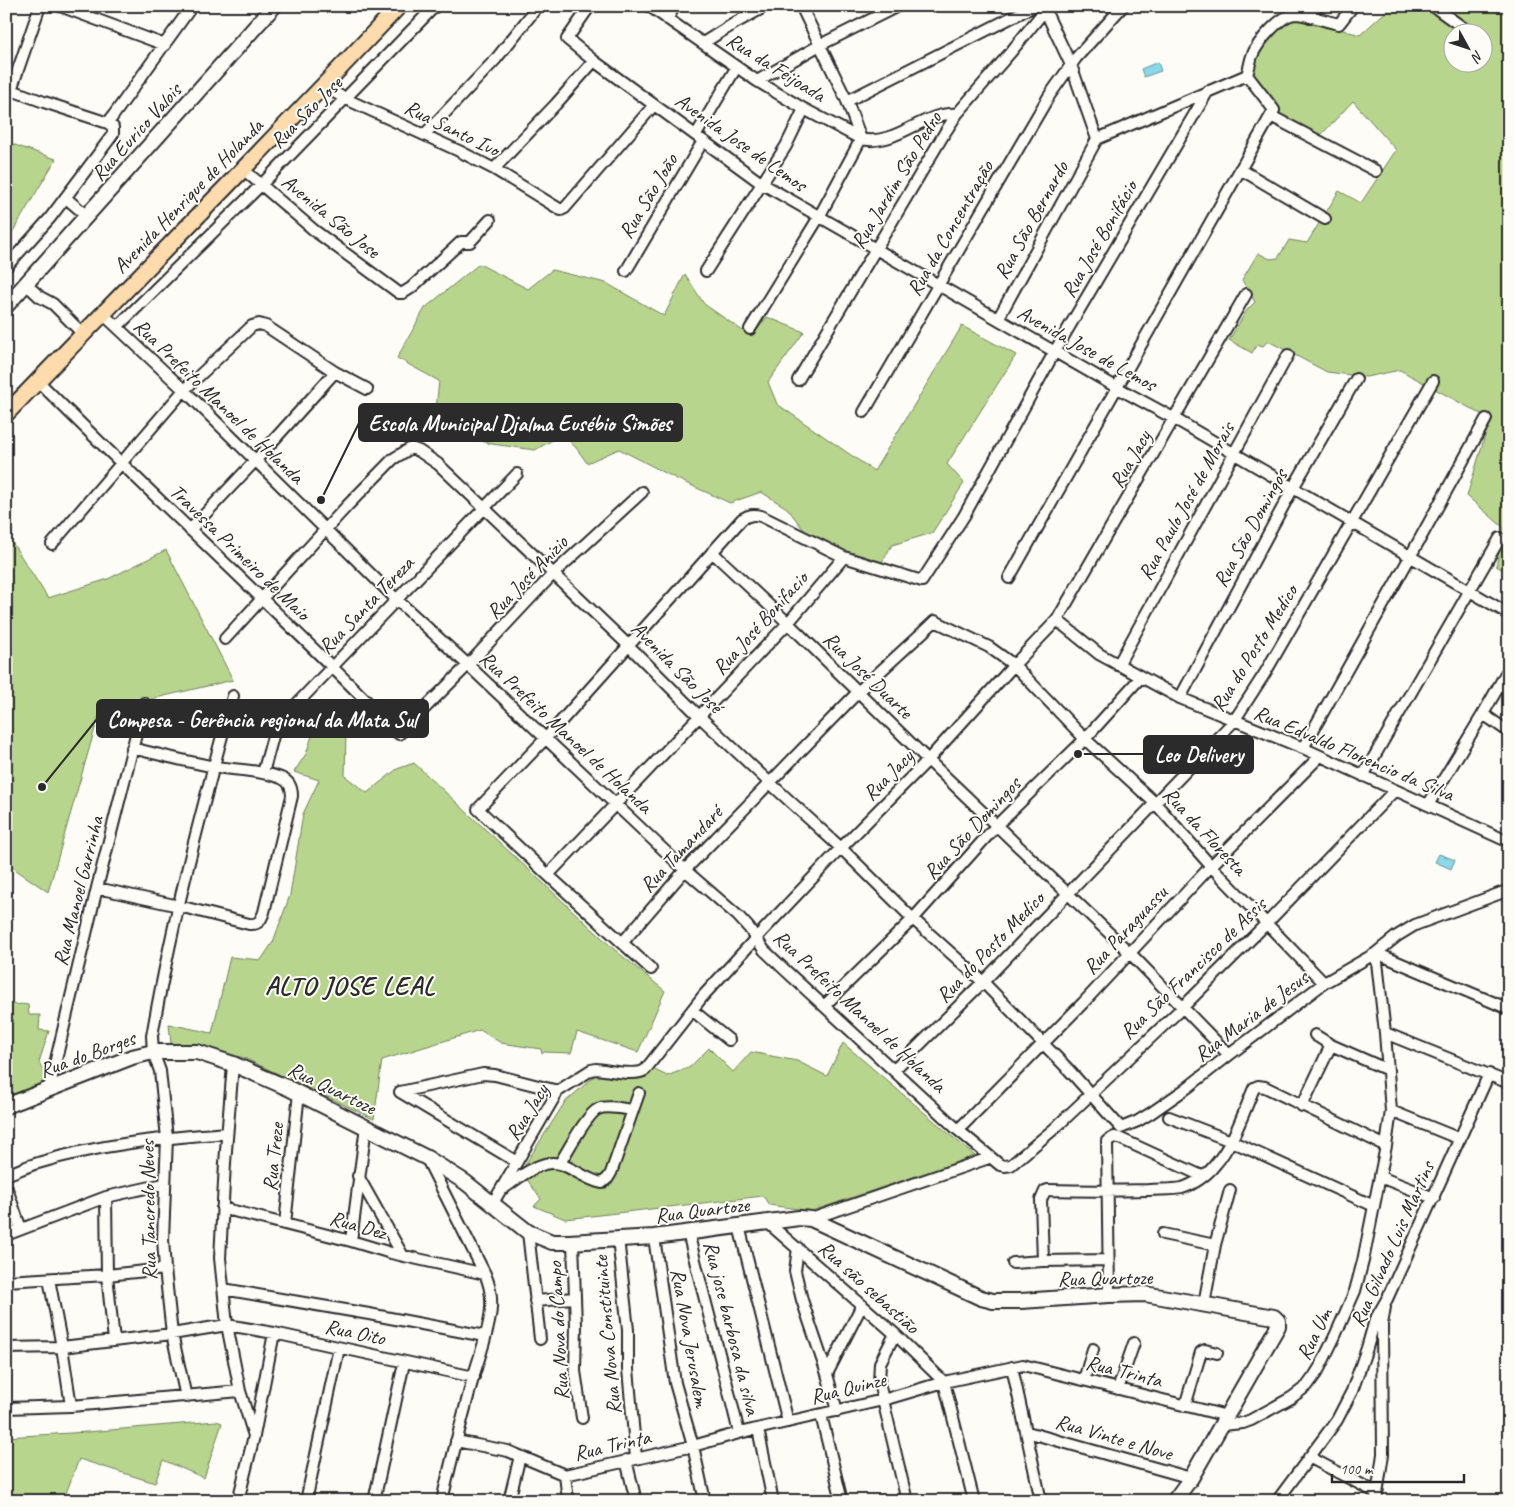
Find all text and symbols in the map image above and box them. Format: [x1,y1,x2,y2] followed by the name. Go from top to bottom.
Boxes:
[1442,22,1492,72] north arrow
[722,26,831,108] street label: Rua da Feijoada
[1467,47,1487,67] text: N
[264,70,348,154] street label: Rua São Jose
[85,76,188,186] street label: Rua Eurico Valois
[670,87,813,198] street label: Avenida Jose de Lemos
[400,94,506,163] street label: Rua Santo Ivo
[845,105,948,253] street label: Rua Jardim São Pedro
[107,112,270,279] street label: Avenida Henrique de Holanda
[613,148,684,243] street label: Rua São João
[901,154,1000,300] street label: Rua da Concentração
[988,155,1075,283] street label: Rua São Bernardo
[276,168,386,264] street label: Avenida São Jose
[1055,174,1144,302] street label: Rua José Bonifácio
[1013,299,1162,398] street label: Avenida Jose de Lemos
[128,313,311,491] street label: Rua Prefeito Manoel de Holanda
[359,404,682,441] callout: Escola Municipal Djalma Eusébio Simões
[369,410,674,438] text: Escola Municipal Djalma Eusébio Simões
[1132,416,1241,584] street label: Rua Paulo José de Morais
[1103,424,1158,492] street label: Rua Jacy
[1207,463,1294,591] street label: Rua São Domingos
[164,478,318,628] street label: Travessa Primeiro de Maio
[481,529,574,624] street label: Rua José Anizio
[313,549,421,660] street label: Rua Santa Tereza
[707,564,815,680] street label: Rua José Bonifacio
[1205,578,1305,716] street label: Rua do Posto Medico
[626,616,731,721] street label: Avenida São José
[818,626,919,725] street label: Rua José Duarte
[474,645,659,820] street label: Rua Prefeito Manoel de Holanda
[1250,699,1459,808] street label: Rua Edvaldo Florencio da Silva
[97,700,428,737] callout: Compesa - Gerência regional da Mata Sul
[107,706,421,734] text: Compesa - Gerência regional da Mata Sul
[1144,736,1253,773] callout: Leo Delivery
[1155,741,1246,769] text: Leo Delivery
[857,743,920,806] street label: Rua Jacy
[918,770,1027,885] street label: Rua São Domingos
[1157,781,1254,882] street label: Rua da Floresta
[634,798,730,898] street label: Rua Tamandaré
[47,812,110,969] street label: Rua Manoel Garrinha
[1077,879,1174,980] street label: Rua Paraguassu
[930,884,1051,1008] street label: Rua do Posto Medico
[1114,890,1273,1044] street label: Rua São Francisco de Assis
[768,924,953,1099] street label: Rua Prefeito Manoel de Holanda
[1189,964,1315,1067] street label: Rua Maria de Jesus
[265,969,436,1002] district label: ALTO JOSE LEAL
[36,1024,140,1083] street label: Rua do Borges
[284,1056,381,1121] street label: Rua Quartoze
[500,1077,555,1145] street label: Rua Jacy
[257,1120,290,1192] street label: Rua Treze
[134,1138,162,1280] street label: Rua Tancredo Neves
[1344,1156,1441,1331] street label: Rua Gilvado Luis Martins
[654,1191,752,1229] street label: Rua Quartoze
[327,1205,392,1246] street label: Rua Dez
[813,1235,926,1340] street label: Rua são sebastião
[698,1238,767,1419] street label: Rua jose barbosa da silva
[587,1253,627,1415] street label: Rua Nova Constituinte
[541,1260,575,1401] street label: Rua Nova do Campo
[1058,1264,1154,1292] street label: Rua Quartoze
[665,1267,715,1410] street label: Rua Nova Jerusalem
[1290,1302,1339,1364] street label: Rua Um
[323,1313,389,1351] street label: Rua Oito
[1083,1349,1167,1393] street label: Rua Trinta
[808,1366,890,1410] street label: Rua Quinze
[1053,1408,1177,1467] street label: Rua Vinte e Nove
[571,1423,654,1466] street label: Rua Trinta
[1332,1452,1465,1484] scale bar
[1340,1460,1374,1479] text: 100 m

